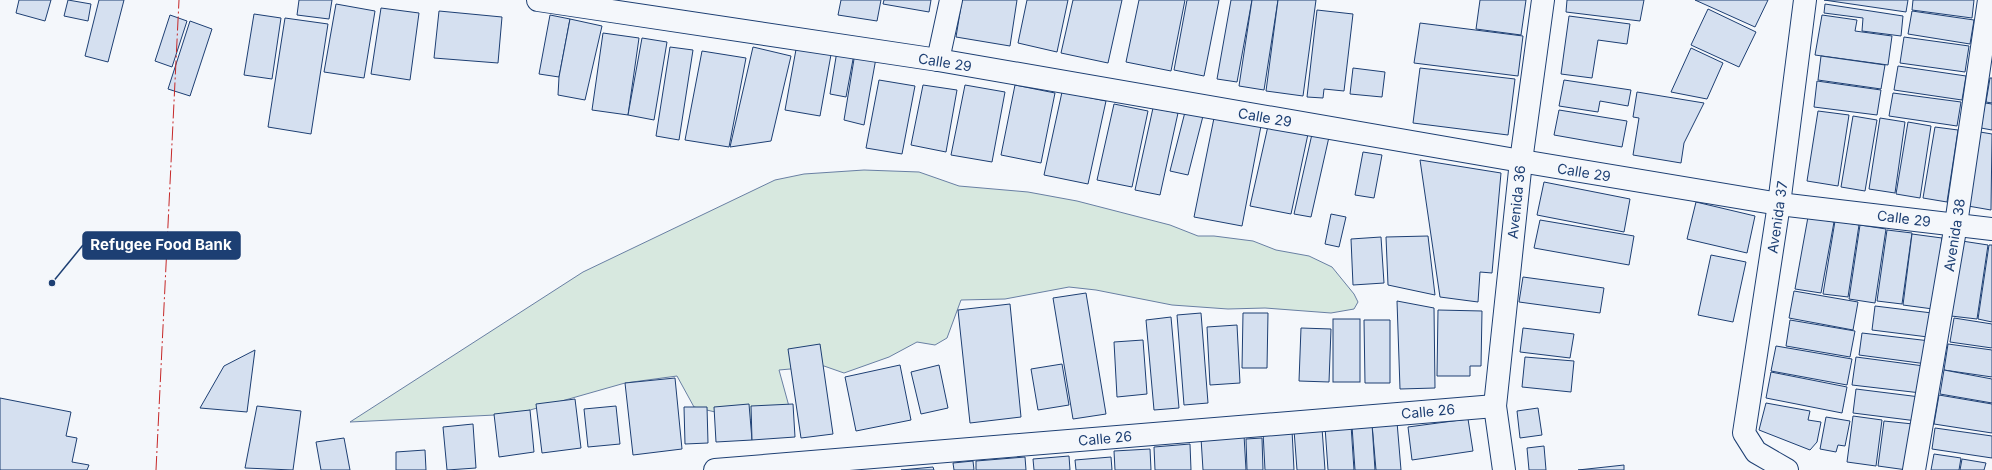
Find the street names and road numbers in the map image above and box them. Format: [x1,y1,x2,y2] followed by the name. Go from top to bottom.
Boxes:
[917,49,973,75] street label: Calle 29
[1237,104,1293,130] street label: Calle 29
[1556,159,1612,185] street label: Calle 29
[1504,164,1528,240] street label: Avenida 36
[1763,180,1791,254] street label: Avenida 37
[1940,197,1968,273] street label: Avenida 38
[1876,206,1932,230] street label: Calle 29
[1400,400,1456,422] street label: Calle 26
[1077,427,1133,449] street label: Calle 26

